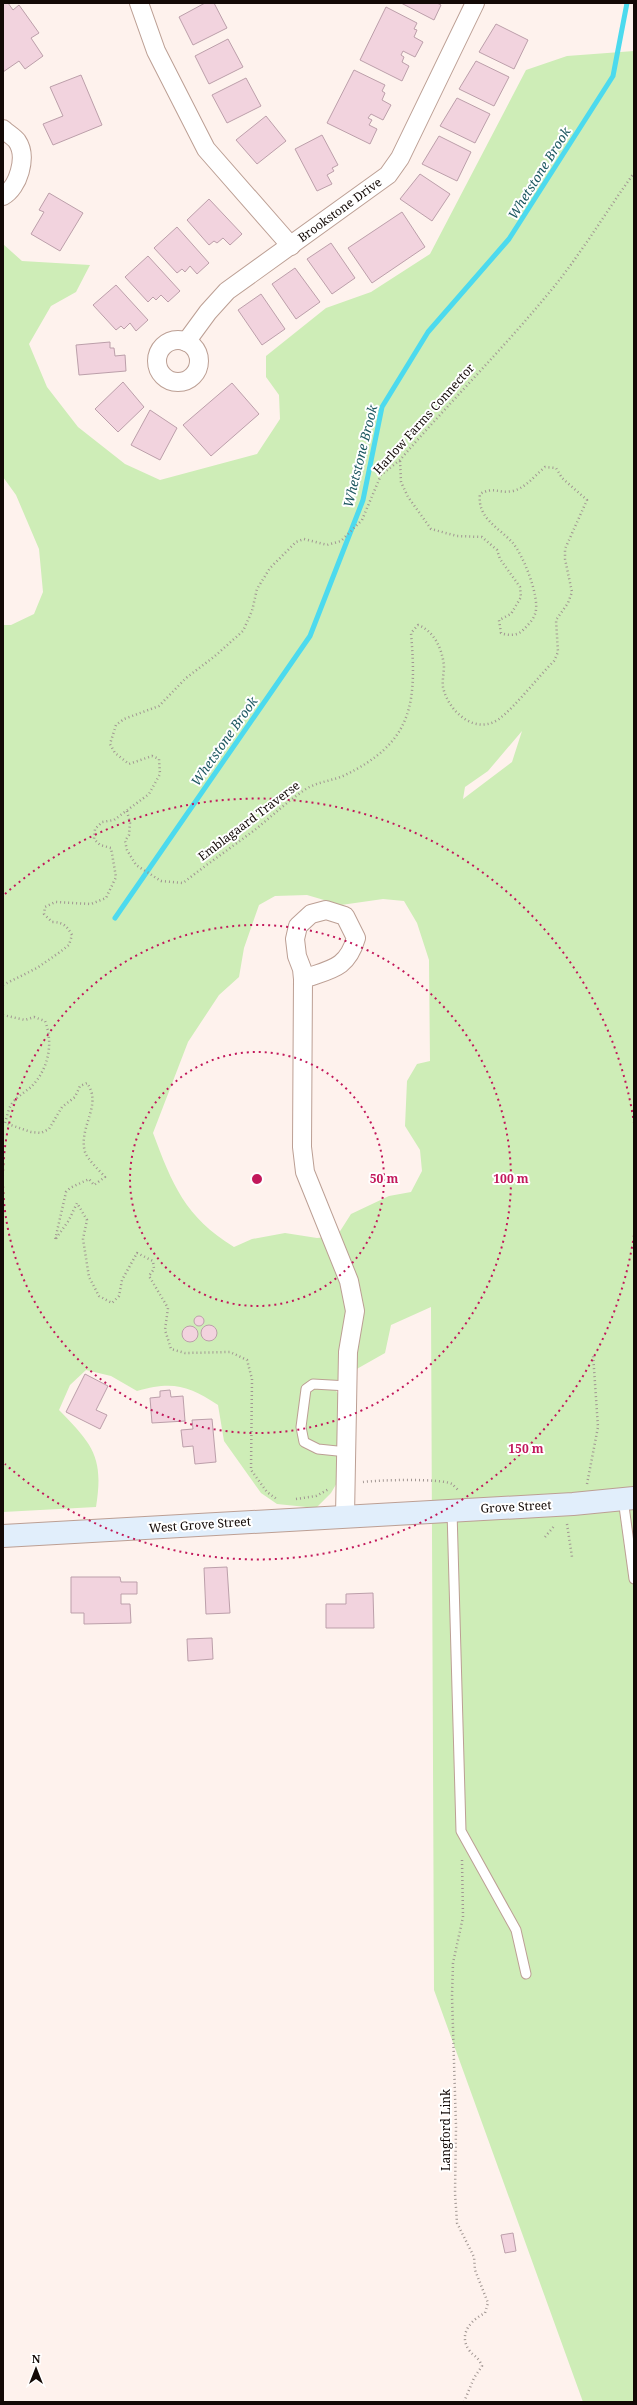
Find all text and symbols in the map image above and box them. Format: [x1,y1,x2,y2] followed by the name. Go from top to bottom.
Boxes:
[504,123,575,222] water label: Whetstone Brook
[294,173,385,246] street label: Brookstone Drive
[369,359,478,478] street label: Harlow Farms Connector
[339,402,382,509] water label: Whetstone Brook
[186,692,262,789] water label: Whetstone Brook
[194,777,303,864] street label: Emblagaard Traverse
[370,1170,398,1187] text: 50 m
[493,1170,529,1187] text: 100 m
[250,1172,264,1186] centre of rings
[508,1440,544,1457] text: 150 m
[480,1496,552,1517] street label: Grove Street
[148,1512,251,1537] street label: West Grove Street
[437,2088,454,2171] street label: Langford Link
[16,2349,56,2389] north arrow
[32,2351,41,2366] text: N

